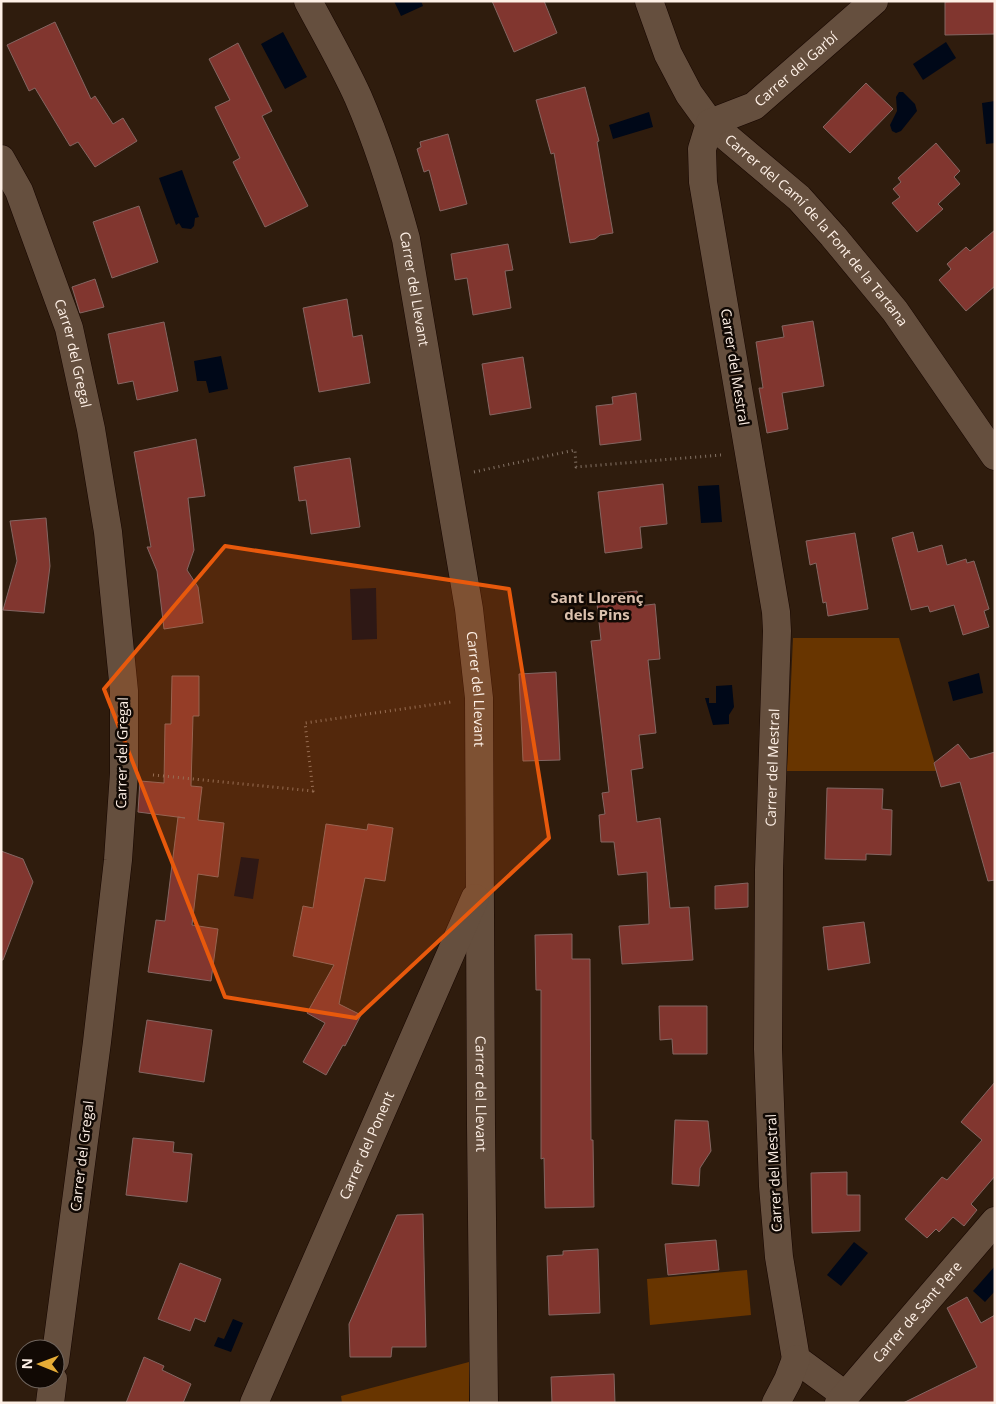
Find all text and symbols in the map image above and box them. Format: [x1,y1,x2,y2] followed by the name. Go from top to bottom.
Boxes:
[750,27,842,111] street label: Carrer del Garbí
[721,130,913,330] street label: Carrer del Camí de la Font de la Tartana
[395,229,434,348] street label: Carrer del Llevant
[50,296,96,409] street label: Carrer del Gregal
[717,307,754,427] street label: Carrer del Mestral
[550,587,644,624] district label: Sant Llorenç dels Pins
[463,630,489,747] street label: Carrer del Llevant
[111,697,132,809] street label: Carrer del Gregal
[760,708,783,827] street label: Carrer del Mestral
[472,1036,491,1152] street label: Carrer del Llevant
[334,1088,398,1202] street label: Carrer del Ponent
[65,1099,98,1212] street label: Carrer del Gregal
[761,1114,786,1232] street label: Carrer del Mestral
[868,1257,966,1366] street label: Carrer de Sant Pere
[15,1339,65,1389] north arrow
[17,1358,36,1370] text: N

